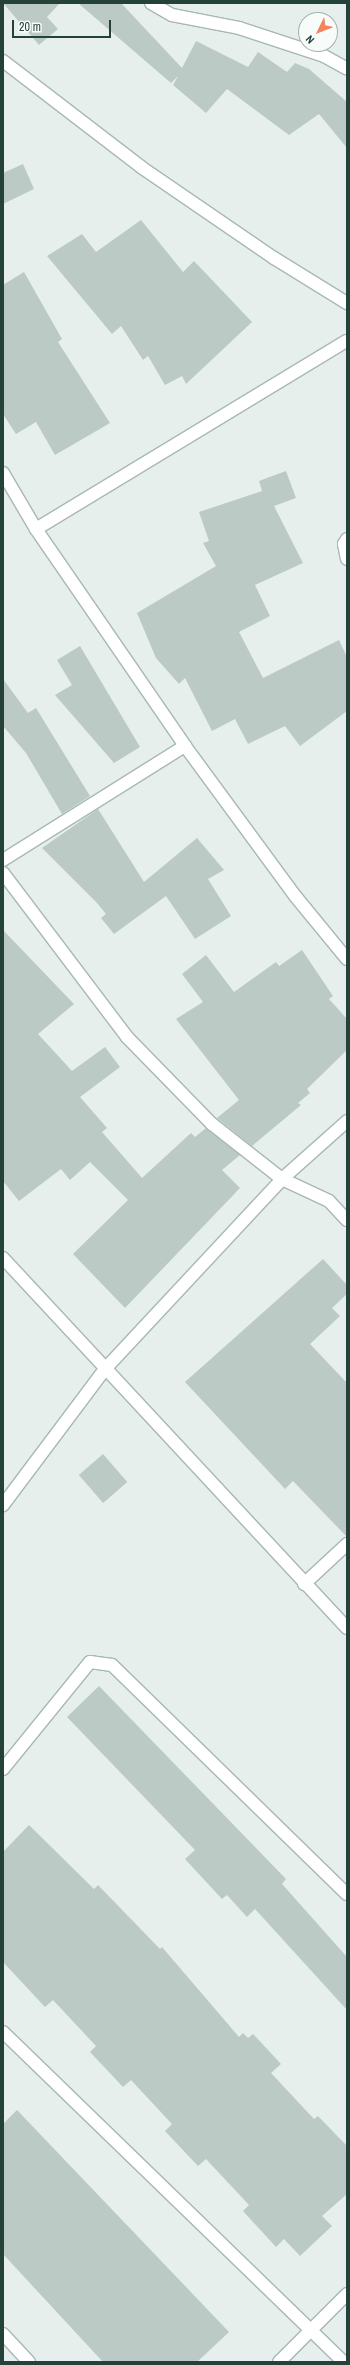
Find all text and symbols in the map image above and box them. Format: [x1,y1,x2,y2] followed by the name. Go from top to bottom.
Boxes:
[14,12,113,38] scale bar
[298,12,338,52] north arrow
[19,19,41,35] text: 20 m
[303,32,317,47] text: N

